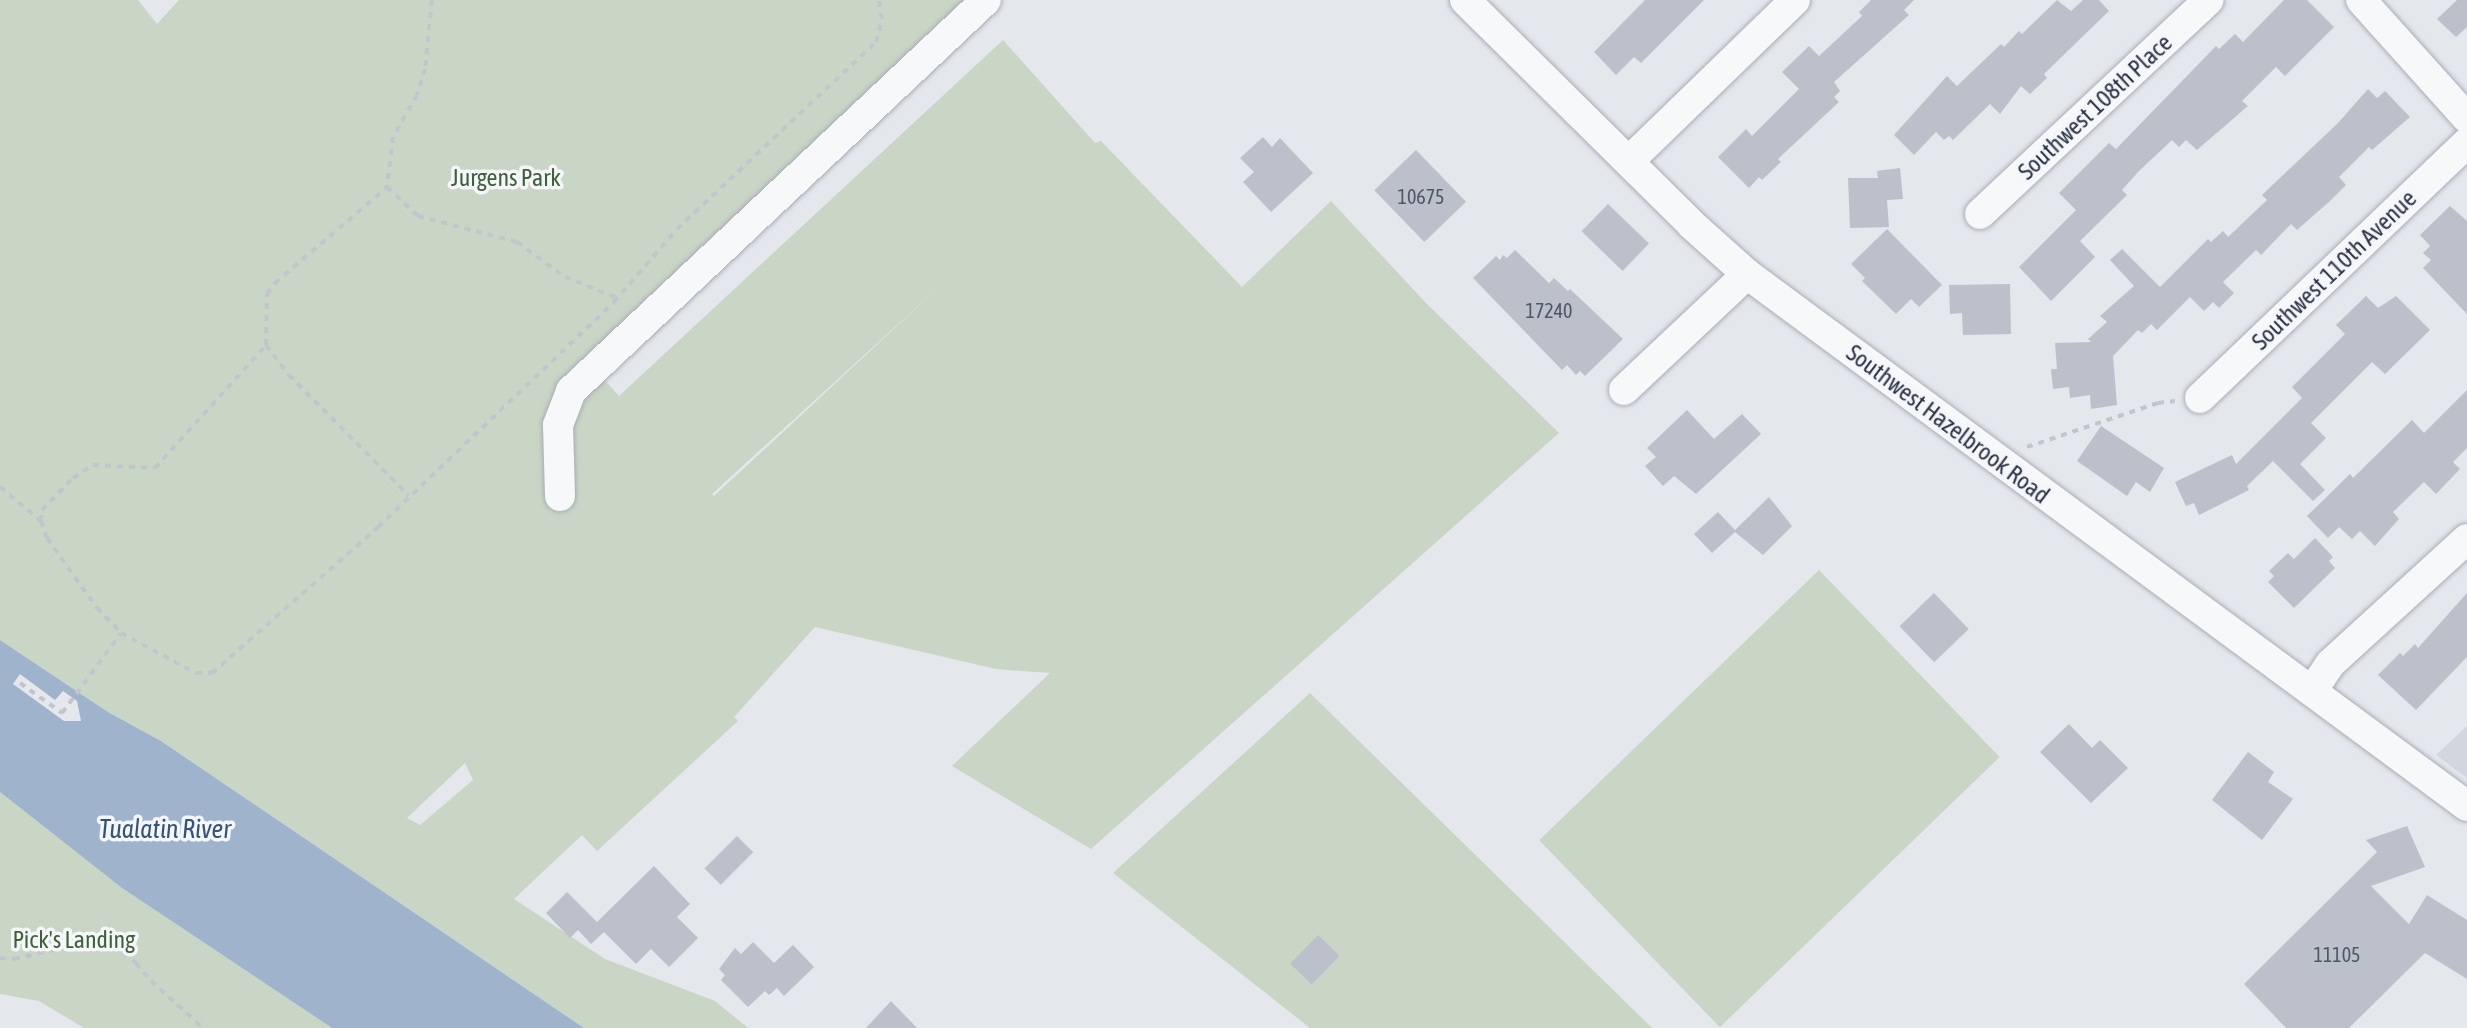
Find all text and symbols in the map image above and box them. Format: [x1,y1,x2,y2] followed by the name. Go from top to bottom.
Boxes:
[2012,28,2178,186] street label: Southwest 108th Place
[451,164,561,192] park label: Jurgens Park
[1398,184,1444,208] house number: 10675
[2246,184,2422,356] street label: Southwest 110th Avenue
[1526,298,1572,322] house number: 17240
[1841,338,2055,510] street label: Southwest Hazelbrook Road
[99,814,231,846] water label: Tualatin River
[13,926,135,954] park label: Pick's Landing
[2314,942,2360,966] house number: 11105

